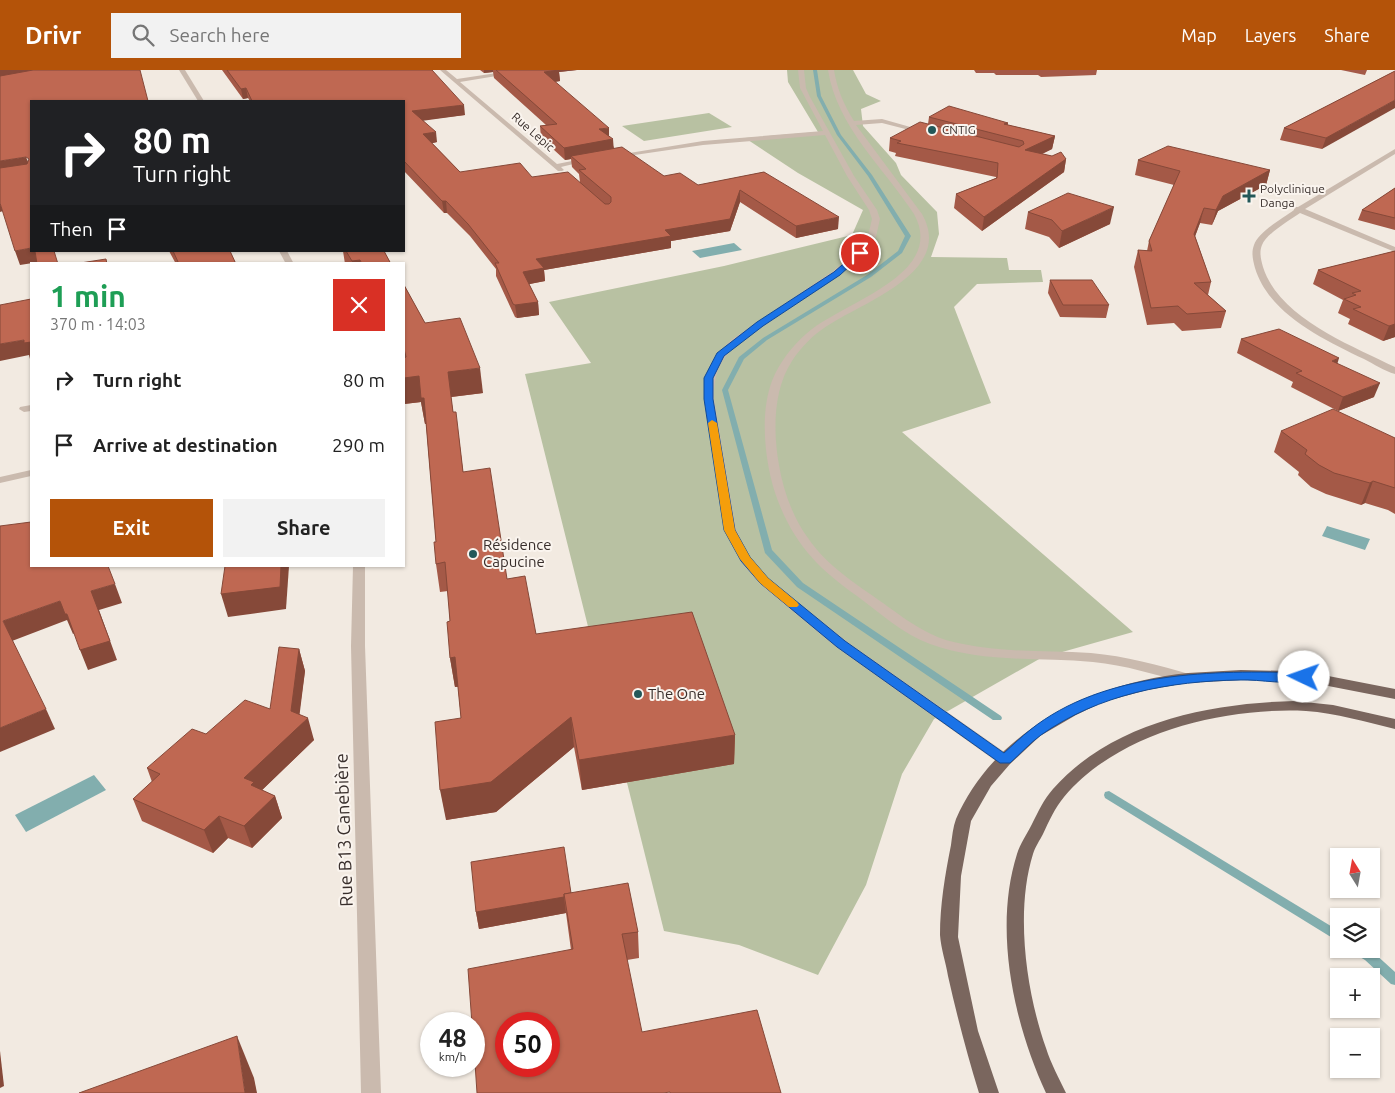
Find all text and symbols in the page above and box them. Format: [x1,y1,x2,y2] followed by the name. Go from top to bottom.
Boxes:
[111,13,461,58] search box
[129,21,157,49] icon: search
[25,22,81,49] text: Drivr
[169,24,270,46] text: Search here
[1181,25,1217,45] text: Map
[1245,25,1296,45] text: Layers
[1324,25,1370,45] text: Share
[509,110,558,154] street label: Rue Lepic
[50,120,115,185] icon: right
[133,120,211,160] text: 80 m
[942,123,976,136] place label: CNTIG
[926,124,938,136] marker: CNTIG
[133,161,231,186] text: Turn right
[1260,182,1325,209] place label: Polyclinique Danga
[1242,189,1256,203] marker: Polyclinique Danga
[103,215,131,243] icon: arrive
[50,218,93,240] text: Then
[839,232,881,274] pin
[846,239,874,267] icon: arrive
[50,279,126,313] text: 1 min
[333,279,385,331] button: close
[50,315,146,333] text: 370 m · 14:03
[50,366,78,394] icon: right
[93,369,181,391] text: Turn right
[343,369,385,391] text: 80 m
[50,431,78,459] icon: arrive
[93,434,278,456] text: Arrive at destination
[332,434,385,456] text: 290 m
[50,499,213,557] button: Exit
[223,499,385,557] button: Share
[483,536,552,570] place label: Résidence Capucine
[467,548,479,560] marker: Résidence Capucine
[1277,650,1329,702] position arrow
[648,685,705,702] place label: The One
[632,688,644,700] marker: The One
[330,753,356,907] street label: Rue B13 Canebière
[1330,848,1380,898] north arrow
[1330,848,1380,1078] map controls
[1330,908,1380,958] button: layers
[1330,968,1380,1018] button: +
[495,1012,560,1077] speed limit sign: 50
[438,1024,467,1052] text: 48
[1330,1028,1380,1078] button: −
[439,1050,466,1063] text: km/h

